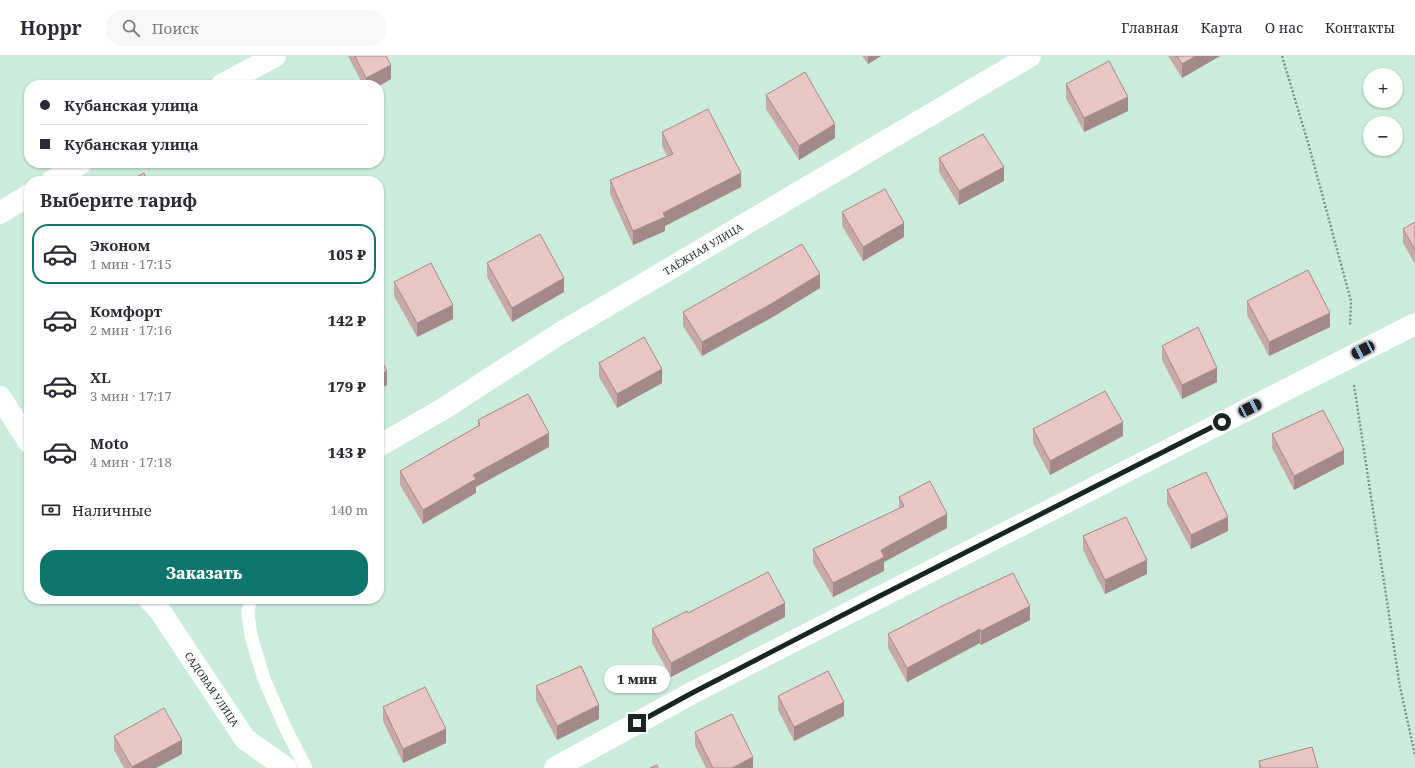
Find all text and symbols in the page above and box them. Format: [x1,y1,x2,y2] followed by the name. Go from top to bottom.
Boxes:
[106,10,386,46] search box
[20,15,82,41] text: Hoppr
[120,17,142,39] icon: search
[152,18,199,38] text: Поиск
[1121,18,1179,37] text: Главная
[1201,18,1243,37] text: Карта
[1265,18,1303,37] text: О нас
[1325,18,1395,37] text: Контакты
[1363,68,1403,156] map controls
[1363,68,1403,108] button: +
[64,95,199,115] text: Кубанская улица
[1363,116,1403,156] button: −
[64,134,199,154] text: Кубанская улица
[40,188,197,212] text: Выберите тариф
[661,219,746,278] street label: ТАЁЖНАЯ УЛИЦА
[90,235,150,255] text: Эконом
[42,236,78,272] icon: car
[328,244,366,264] text: 105 ₽
[90,255,172,273] text: 1 мин · 17:15
[90,301,162,321] text: Комфорт
[42,302,78,338] icon: car
[328,310,366,330] text: 142 ₽
[90,321,172,339] text: 2 мин · 17:16
[1350,339,1376,361] car
[90,367,111,387] text: XL
[42,368,78,404] icon: car
[328,376,366,396] text: 179 ₽
[90,387,172,405] text: 3 мин · 17:17
[1237,397,1263,419] car
[1213,413,1231,431] route start
[90,433,129,453] text: Moto
[42,434,78,470] icon: car
[328,442,366,462] text: 143 ₽
[90,453,172,471] text: 4 мин · 17:18
[40,499,62,521] icon: cash
[72,500,152,520] text: Наличные
[331,501,368,519] text: 140 m
[40,550,368,596] button: Заказать
[182,649,243,730] street label: САДОВАЯ УЛИЦА
[604,665,670,693] callout: 1 мин
[617,670,657,688] text: 1 мин
[628,714,646,732] route end

